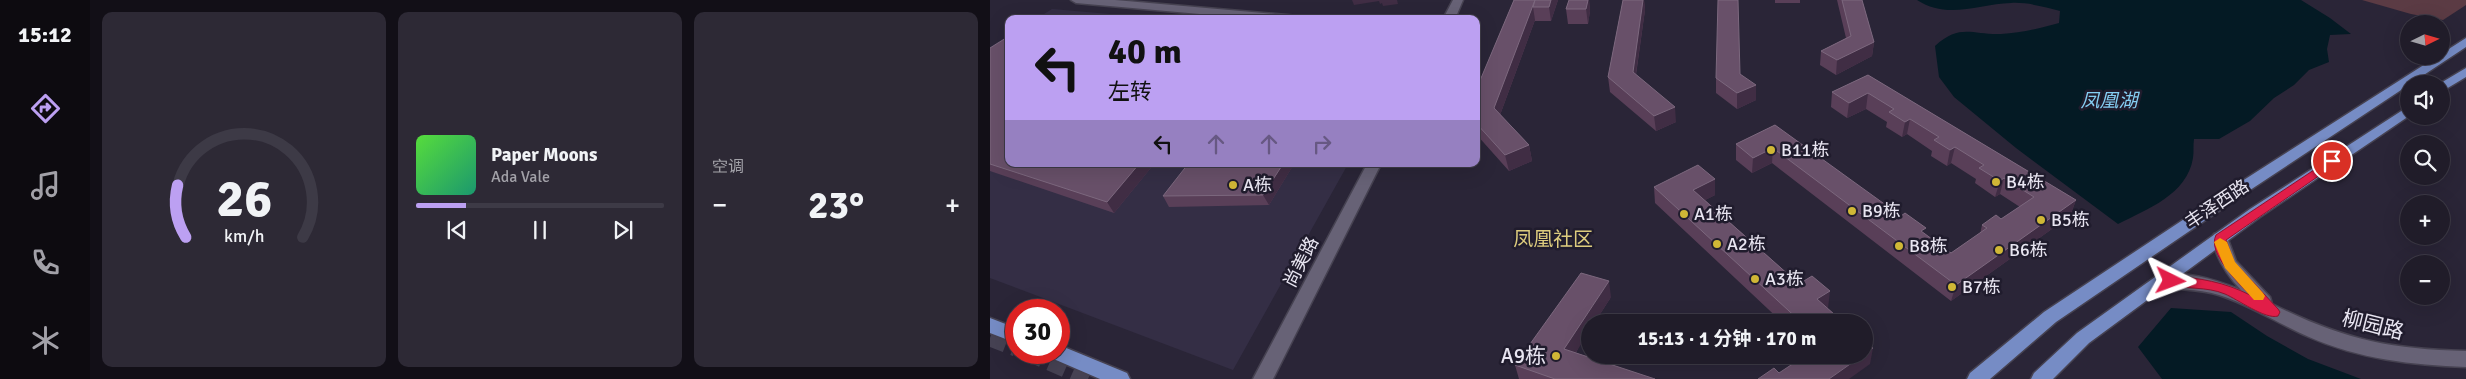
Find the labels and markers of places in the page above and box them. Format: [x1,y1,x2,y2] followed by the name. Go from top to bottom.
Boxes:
[1781,139,1829,161] place label: B11栋
[2311,140,2353,182] pin
[1765,144,1777,156] marker: B11栋
[2006,171,2045,193] place label: B4栋
[1243,174,1272,196] place label: A栋
[1990,176,2002,188] marker: B4栋
[1227,179,1239,191] marker: A栋
[1862,200,1901,222] place label: B9栋
[1694,203,1733,225] place label: A1栋
[1846,205,1858,217] marker: B9栋
[1678,208,1690,220] marker: A1栋
[2051,209,2090,231] place label: B5栋
[2035,214,2047,226] marker: B5栋
[1727,233,1766,255] place label: A2栋
[1909,235,1948,257] place label: B8栋
[1711,238,1723,250] marker: A2栋
[2009,239,2048,261] place label: B6栋
[1893,240,1905,252] marker: B8栋
[1993,244,2005,256] marker: B6栋
[1765,268,1804,290] place label: A3栋
[1749,273,1761,285] marker: A3栋
[1962,276,2001,298] place label: B7栋
[1946,281,1958,293] marker: B7栋
[1501,343,1546,369] place label: A9栋
[1550,350,1562,362] marker: A9栋

